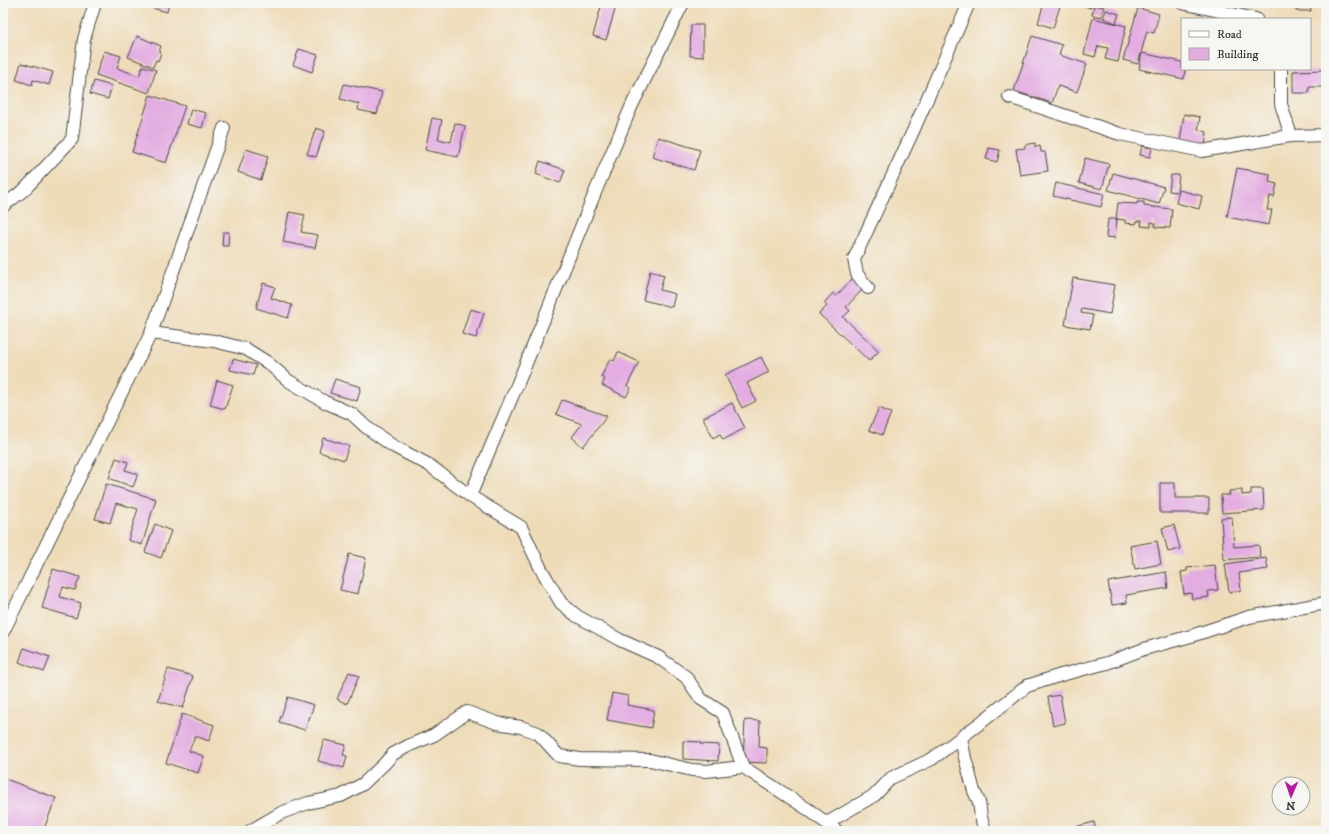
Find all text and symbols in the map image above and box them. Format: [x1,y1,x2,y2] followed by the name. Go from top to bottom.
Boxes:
[1181,18,1311,70] legend
[1217,27,1242,42] text: Road
[1217,47,1258,62] text: Building
[1271,776,1311,816] north arrow
[1286,798,1295,812] text: N

